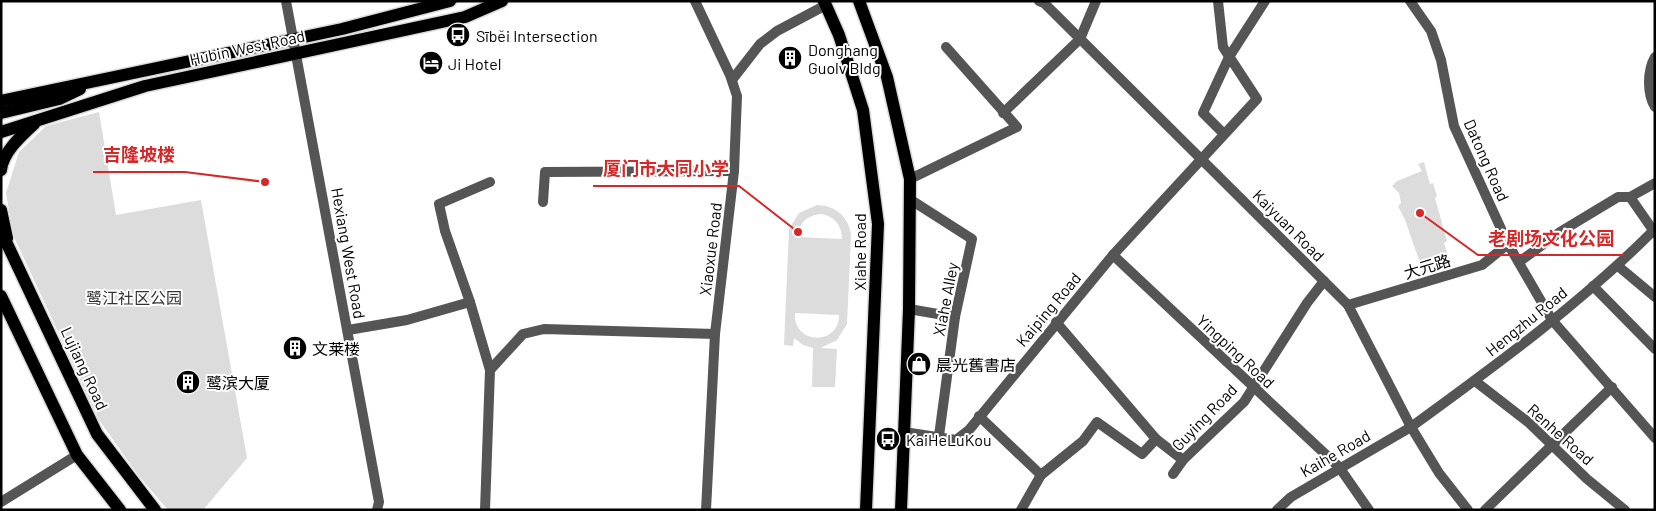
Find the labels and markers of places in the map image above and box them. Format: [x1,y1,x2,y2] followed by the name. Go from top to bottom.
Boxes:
[445,22,471,48] bus stop icon: Sībĕi Intersection
[476,26,598,45] place label: Sībĕi Intersection
[808,40,881,77] place label: Donghang Guolv Bldg
[777,45,803,71] building icon: Donghang Guolv Bldg
[418,50,444,76] hotel icon: Ji Hotel
[448,54,501,73] place label: Ji Hotel
[93,139,185,172] callout: 吉隆坡楼
[593,153,739,186] callout: 厦门市大同小学
[1478,222,1624,255] callout: 老剧场文化公园
[282,335,308,361] building icon: 文莱楼
[312,339,360,358] place label: 文莱楼
[906,351,932,377] shop icon: 晨光舊書店
[936,355,1016,374] place label: 晨光舊書店
[175,369,201,395] building icon: 鹭滨大厦
[206,373,270,392] place label: 鹭滨大厦
[875,426,901,452] bus stop icon: KaiHeLuKou
[906,430,992,449] place label: KaiHeLuKou

